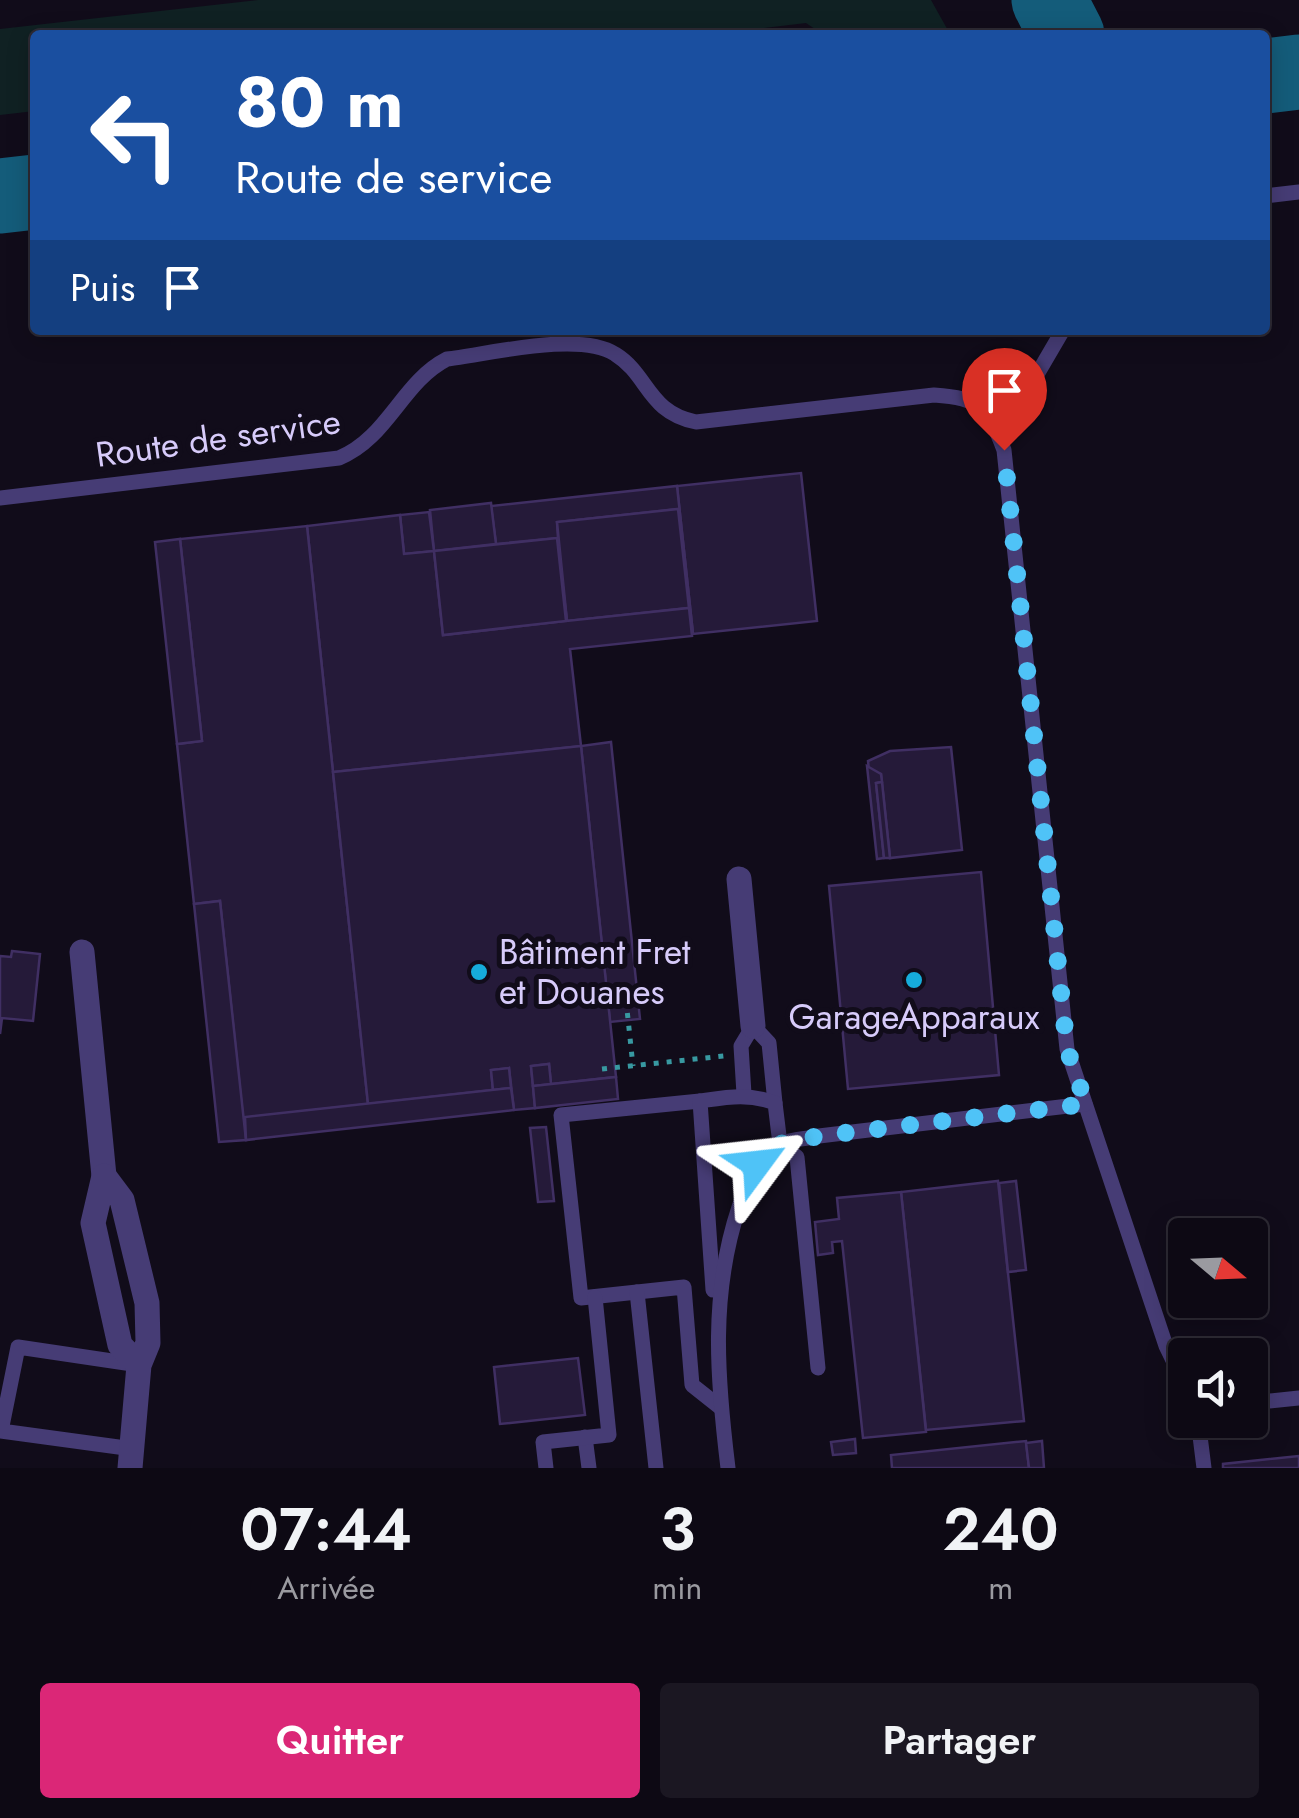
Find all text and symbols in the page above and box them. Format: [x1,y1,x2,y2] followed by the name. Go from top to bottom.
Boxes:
[235,52,404,153] text: 80 m
[70,70,200,200] icon: left
[235,145,552,210] text: Route de service
[70,260,135,315] text: Puis
[155,260,210,315] icon: arrive
[962,348,1047,451] pin
[977,363,1032,418] icon: arrive
[92,396,344,480] street label: Route de service
[499,927,691,1017] place label: Bâtiment Fret et Douanes
[468,961,490,983] marker: Bâtiment Fret et Douanes
[903,969,925,991] marker: GarageApparaux
[789,992,1040,1042] place label: GarageApparaux
[705,1112,809,1216] position arrow
[1168,1218,1268,1318] north arrow
[1168,1218,1268,1438] map controls
[1168,1338,1268,1438] button: sound
[240,1486,412,1573] text: 07:44
[659,1486,695,1573] text: 3
[943,1486,1059,1573] text: 240
[277,1565,375,1611] text: Arrivée
[652,1565,702,1611] text: min
[988,1565,1013,1611] text: m
[40,1683,640,1798] button: Quitter
[660,1683,1259,1798] button: Partager

